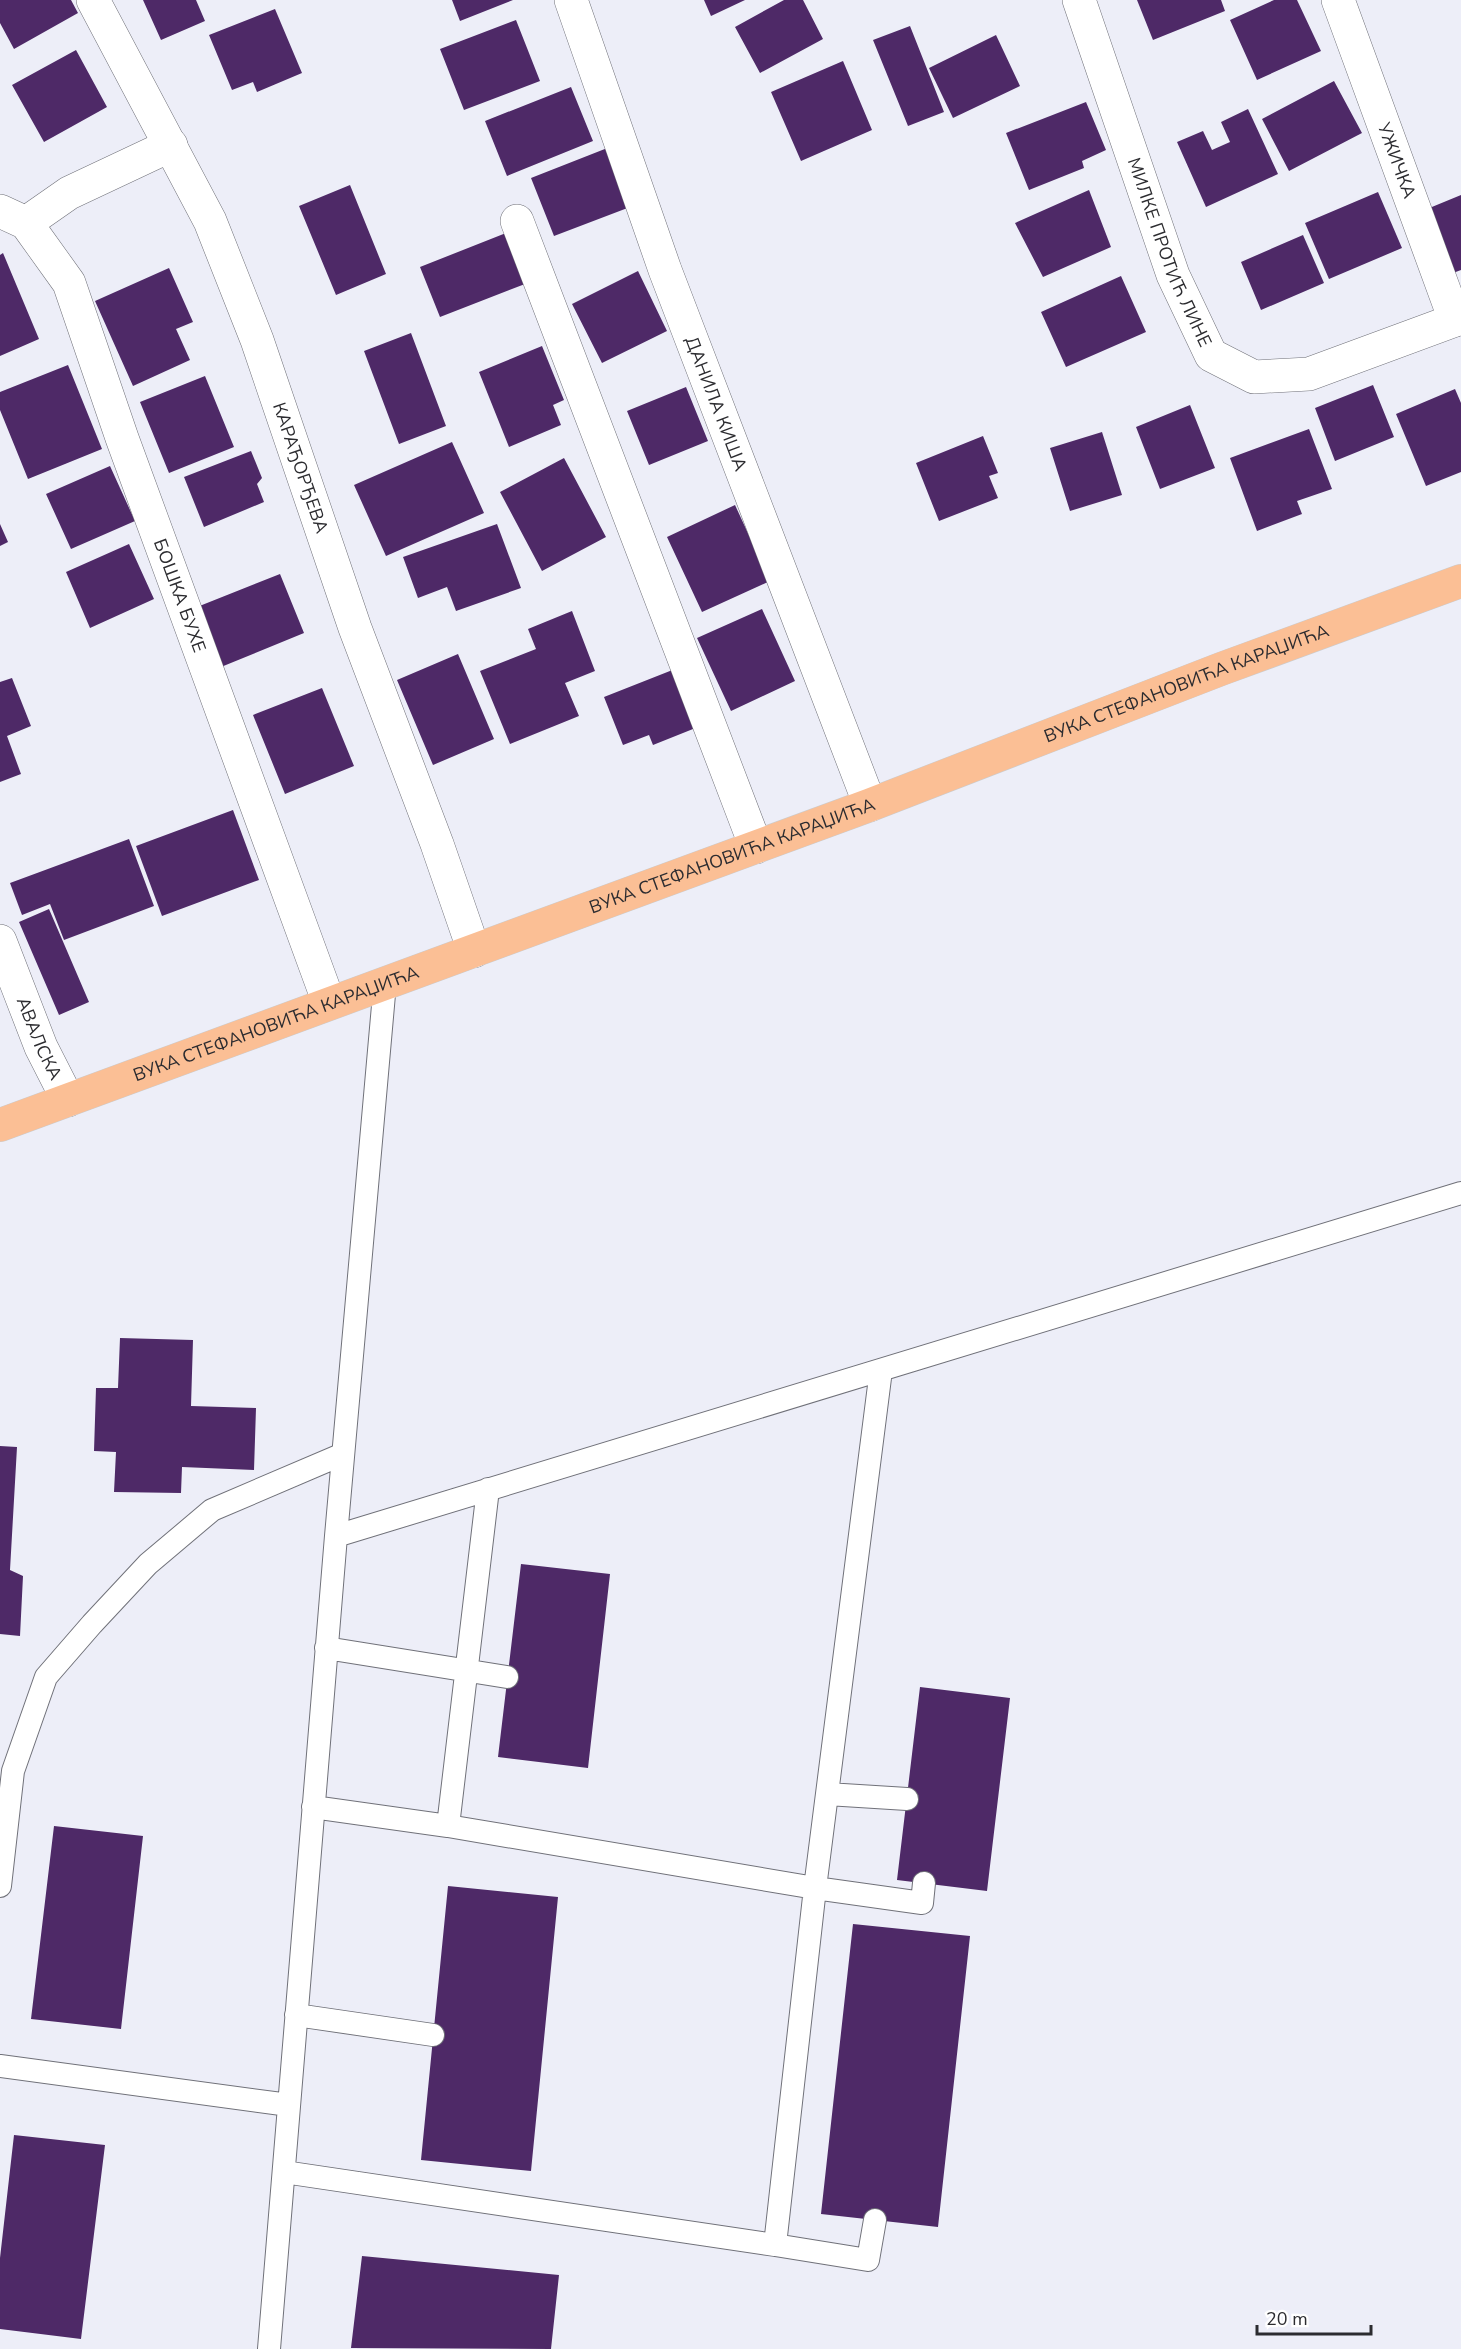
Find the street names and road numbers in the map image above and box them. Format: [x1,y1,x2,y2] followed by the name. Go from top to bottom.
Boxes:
[1372,119,1422,202] street label: УЖИЧКА
[1122,154,1217,351] street label: МИЛКЕ ПРОТИЋ ЛИНЕ
[680,333,753,474] street label: ДАНИЛА КИША
[267,399,334,536] street label: КАРАЂОРЂЕВА
[148,535,211,656] street label: БОШКА БУХЕ
[1041,618,1332,748] street label: ВУКА СТЕФАНОВИЋА КАРАЏИЋА
[586,792,878,919] street label: ВУКА СТЕФАНОВИЋА КАРАЏИЋА
[130,960,422,1087] street label: ВУКА СТЕФАНОВИЋА КАРАЏИЋА
[11,994,68,1084] street label: АВАЛСКА

